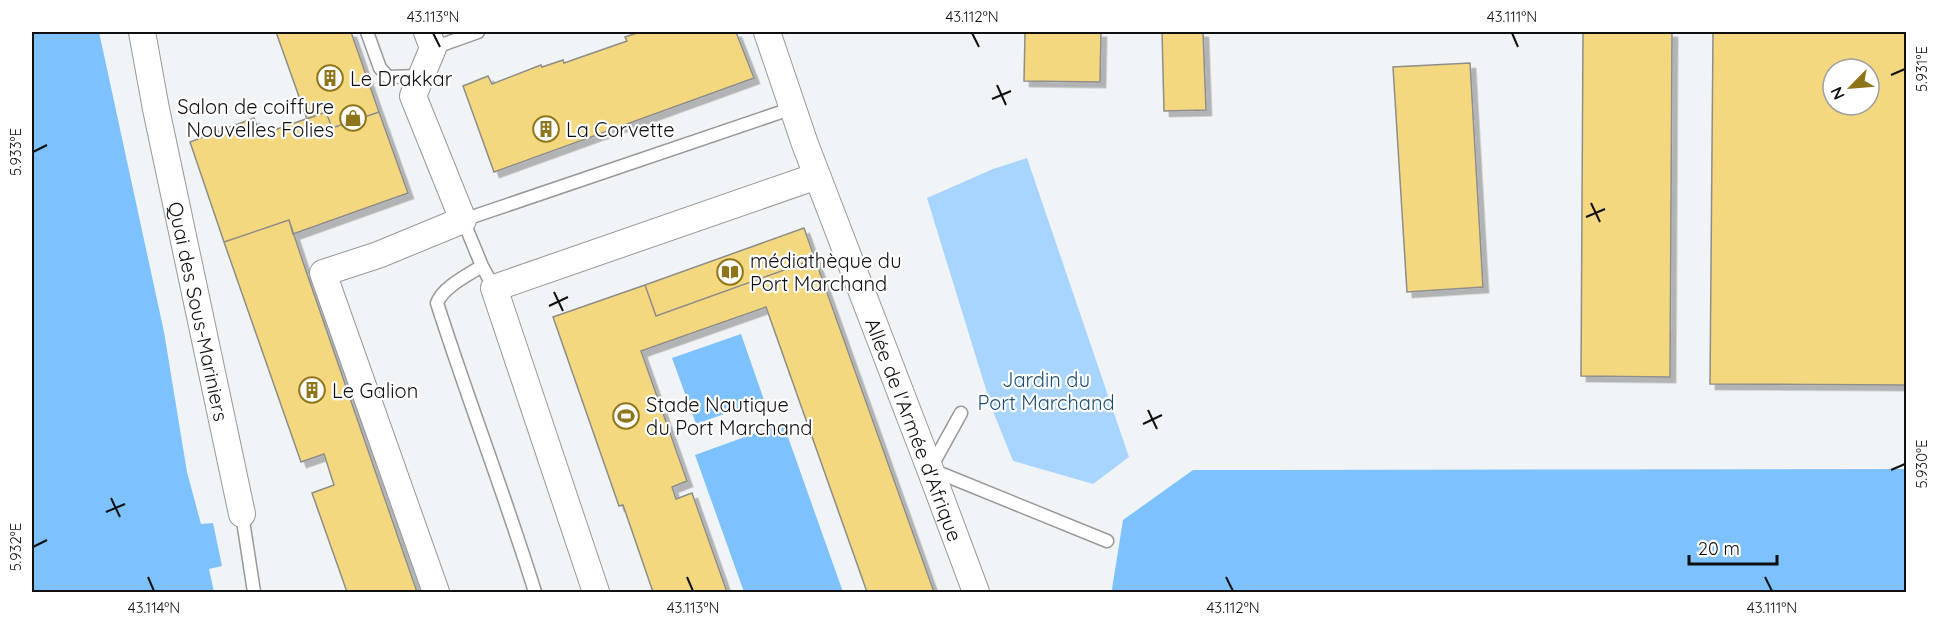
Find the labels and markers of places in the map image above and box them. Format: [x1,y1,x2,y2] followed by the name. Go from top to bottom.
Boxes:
[315,63,345,93] building icon: Le Drakkar
[350,66,453,91] place label: Le Drakkar
[177,94,334,142] place label: Salon de coiffure Nouvelles Folies
[338,103,368,133] shop icon: Salon de coiffure Nouvelles Folies
[531,114,561,144] building icon: La Corvette
[566,117,675,142] place label: La Corvette
[750,248,902,296] place label: médiathèque du Port Marchand
[715,257,745,287] library icon: médiathèque du Port Marchand
[297,375,327,405] building icon: Le Galion
[332,378,418,403] place label: Le Galion
[646,392,812,440] place label: Stade Nautique du Port Marchand
[611,401,641,431] sports icon: Stade Nautique du Port Marchand

